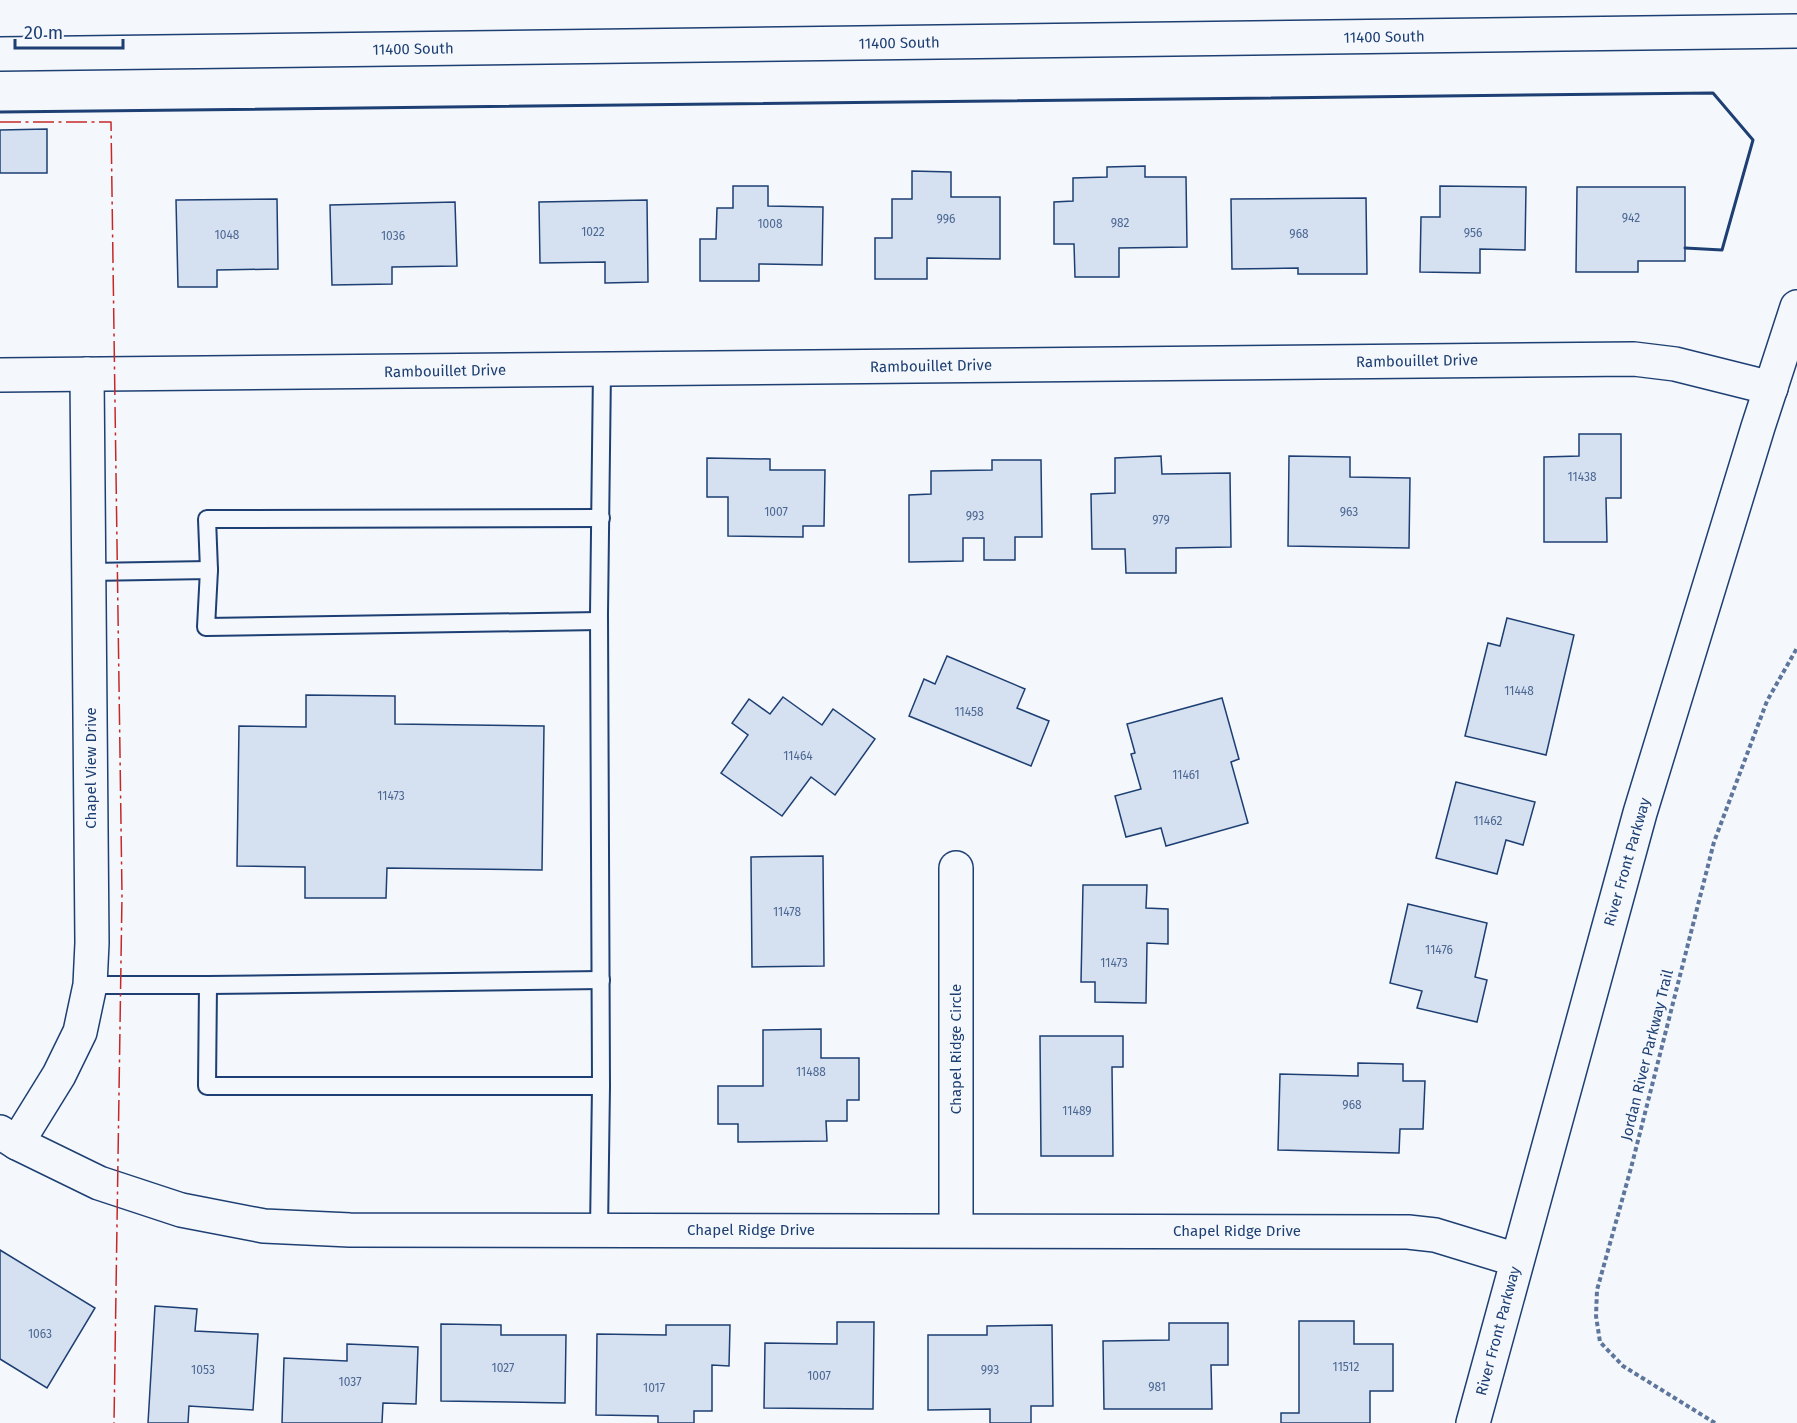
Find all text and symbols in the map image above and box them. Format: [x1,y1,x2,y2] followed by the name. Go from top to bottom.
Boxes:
[15,12,123,50] scale bar
[24,22,63,44] text: 20 m
[1343,27,1425,47] street label: 11400 South
[858,33,940,53] street label: 11400 South
[372,39,454,59] street label: 11400 South
[1622,211,1640,225] house number: 942
[937,212,956,226] house number: 996
[1111,216,1129,230] house number: 982
[757,217,783,231] house number: 1008
[581,225,605,239] house number: 1022
[1464,226,1482,240] house number: 956
[1289,227,1309,241] house number: 968
[215,228,240,242] house number: 1048
[381,229,405,243] house number: 1036
[1356,351,1478,371] street label: Rambouillet Drive
[870,356,992,376] street label: Rambouillet Drive
[384,361,506,381] street label: Rambouillet Drive
[1567,470,1597,484] house number: 11438
[764,505,788,519] house number: 1007
[1340,505,1358,519] house number: 963
[966,509,984,523] house number: 993
[1152,513,1170,527] house number: 979
[1504,684,1534,698] house number: 11448
[954,705,984,719] house number: 11458
[82,707,100,829] street label: Chapel View Drive
[783,749,813,763] house number: 11464
[1172,768,1200,782] house number: 11461
[377,789,405,803] house number: 11473
[1600,795,1654,928] street label: River Front Parkway
[1474,814,1502,828] house number: 11462
[773,905,801,919] house number: 11478
[1425,943,1453,957] house number: 11476
[1100,956,1128,970] house number: 11473
[1617,967,1677,1143] street label: Jordan River Parkway Trail
[947,984,965,1114] street label: Chapel Ridge Circle
[796,1065,826,1079] house number: 11488
[1342,1098,1362,1112] house number: 968
[1062,1104,1092,1118] house number: 11489
[687,1221,815,1239] street label: Chapel Ridge Drive
[1173,1222,1301,1240] street label: Chapel Ridge Drive
[1472,1264,1524,1398] street label: River Front Parkway
[28,1327,52,1341] house number: 1063
[1333,1360,1359,1374] house number: 11512
[492,1361,514,1375] house number: 1027
[191,1363,215,1377] house number: 1053
[981,1363,999,1377] house number: 993
[807,1369,831,1383] house number: 1007
[338,1375,362,1389] house number: 1037
[1148,1380,1166,1394] house number: 981
[643,1381,665,1395] house number: 1017

